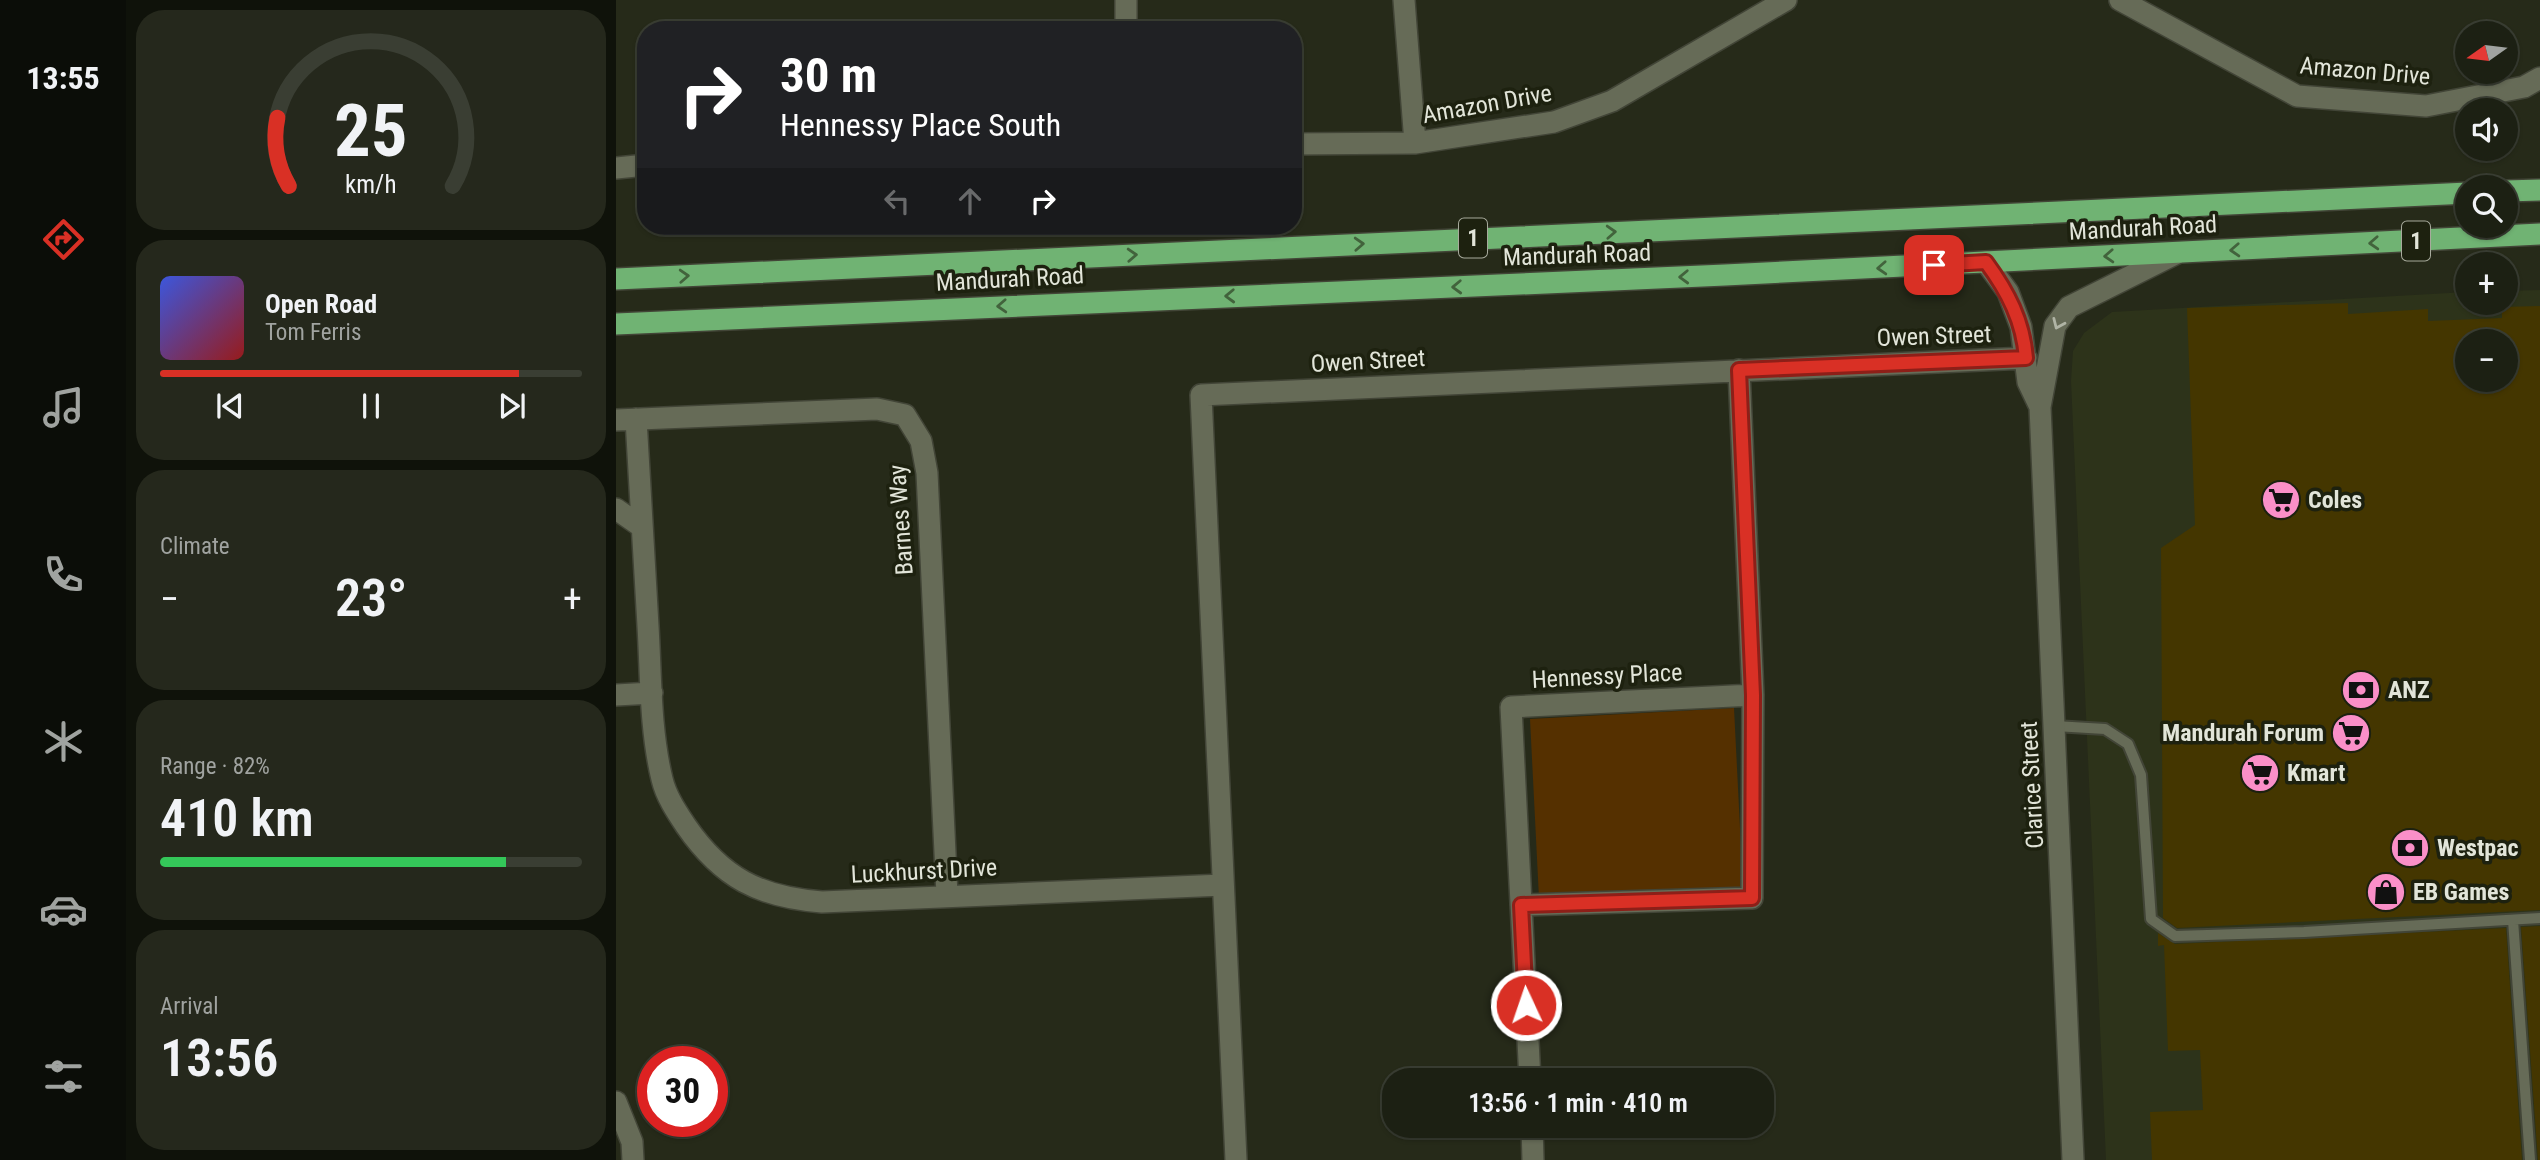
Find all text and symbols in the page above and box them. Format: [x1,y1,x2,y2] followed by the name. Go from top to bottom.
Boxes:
[2455,21,2518,84] north arrow
[2455,21,2518,392] map controls
[780,47,877,104] text: 30 m
[665,49,756,140] icon: right
[2299,51,2431,91] street label: Amazon Drive
[26,59,100,97] text: 13:55
[1420,79,1554,129] street label: Amazon Drive
[334,88,408,174] text: 25
[2455,98,2518,161] button: sound
[780,106,1061,144] text: Hennessy Place South
[345,170,397,199] text: km/h
[2455,175,2518,238] button: search
[878,182,916,220] icon: left
[951,182,989,220] icon: ahead
[1024,182,1062,220] icon: right
[2068,210,2218,246] street label: Mandurah Road
[39,215,88,264] icon: directions
[1459,218,1487,258] road number: 1
[2402,222,2430,260] road number: 1
[1605,224,1616,239] one-way arrow
[1904,235,1964,295] pin
[2368,235,2379,250] one-way arrow
[1354,236,1365,251] one-way arrow
[1502,238,1652,272] street label: Mandurah Road
[2229,242,2240,257] one-way arrow
[1915,246,1953,284] icon: arrive
[1126,247,1137,262] one-way arrow
[2103,249,2114,264] one-way arrow
[2455,252,2518,315] button: +
[1876,260,1887,275] one-way arrow
[935,261,1085,297] street label: Mandurah Road
[679,268,690,283] one-way arrow
[1678,270,1689,285] one-way arrow
[1451,279,1462,294] one-way arrow
[1224,288,1235,303] one-way arrow
[265,289,377,319] text: Open Road
[997,298,1008,313] one-way arrow
[2052,317,2066,329] one-way arrow
[265,319,361,346] text: Tom Ferris
[1876,320,1992,352] street label: Owen Street
[2455,329,2518,392] button: −
[1310,344,1426,378] street label: Owen Street
[39,383,88,432] icon: music
[211,387,249,425] icon: previous
[352,387,390,425] icon: pause
[493,387,531,425] icon: next
[883,464,919,576] street label: Barnes Way
[2260,479,2302,521] supermarket icon: Coles
[2308,486,2362,514] place label: Coles
[160,533,230,560] text: Climate
[39,550,88,599] icon: phone
[335,568,407,629] text: 23°
[160,577,179,621] text: −
[563,577,582,621] text: +
[1531,658,1683,694] street label: Hennessy Place
[2340,669,2382,711] bank icon: ANZ
[2388,676,2430,704] place label: ANZ
[2330,712,2372,754] supermarket icon: Mandurah Forum
[39,717,88,766] icon: climate
[2162,719,2324,747] place label: Mandurah Forum
[2015,721,2049,849] street label: Clarice Street
[2239,752,2281,794] supermarket icon: Kmart
[160,753,270,780] text: Range · 82%
[2287,759,2345,787] place label: Kmart
[160,788,314,849] text: 410 km
[2389,827,2431,869] bank icon: Westpac
[2437,834,2519,862] place label: Westpac
[850,853,998,889] street label: Luckhurst Drive
[2365,871,2407,913] shop icon: EB Games
[2413,878,2509,906] place label: EB Games
[39,885,88,934] icon: car
[1489,968,1563,1042] position arrow
[160,993,219,1020] text: Arrival
[160,1028,278,1089] text: 13:56
[637,1046,728,1137] speed limit sign: 30
[39,1052,88,1101] icon: filters
[1468,1088,1688,1118] text: 13:56 · 1 min · 410 m

